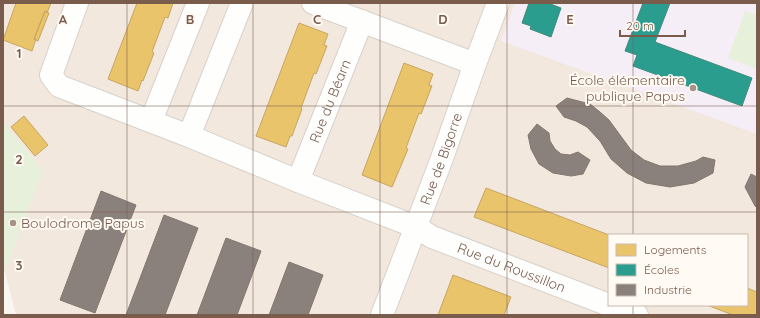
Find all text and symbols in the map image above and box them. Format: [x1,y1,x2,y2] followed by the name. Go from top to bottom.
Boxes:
[59,11,68,27] text: A
[186,11,194,27] text: B
[313,11,321,27] text: C
[438,11,448,27] text: D
[566,11,574,27] text: E
[620,12,685,38] scale bar
[626,18,654,33] text: 20 m
[16,45,22,61] text: 1
[305,57,355,146] street label: Rue du Béarn
[570,71,685,105] place label: École élémentaire publique Papus
[688,83,698,93] marker: École élémentaire publique Papus
[416,110,466,207] street label: Rue de Bigorre
[15,151,23,167] text: 2
[21,214,144,232] place label: Boulodrome Papus
[8,218,18,228] marker: Boulodrome Papus
[608,234,748,306] legend
[455,239,568,296] street label: Rue du Roussillon
[644,242,707,257] text: Logements
[16,257,23,273] text: 3
[644,262,680,277] text: Écoles
[644,282,692,297] text: Industrie

